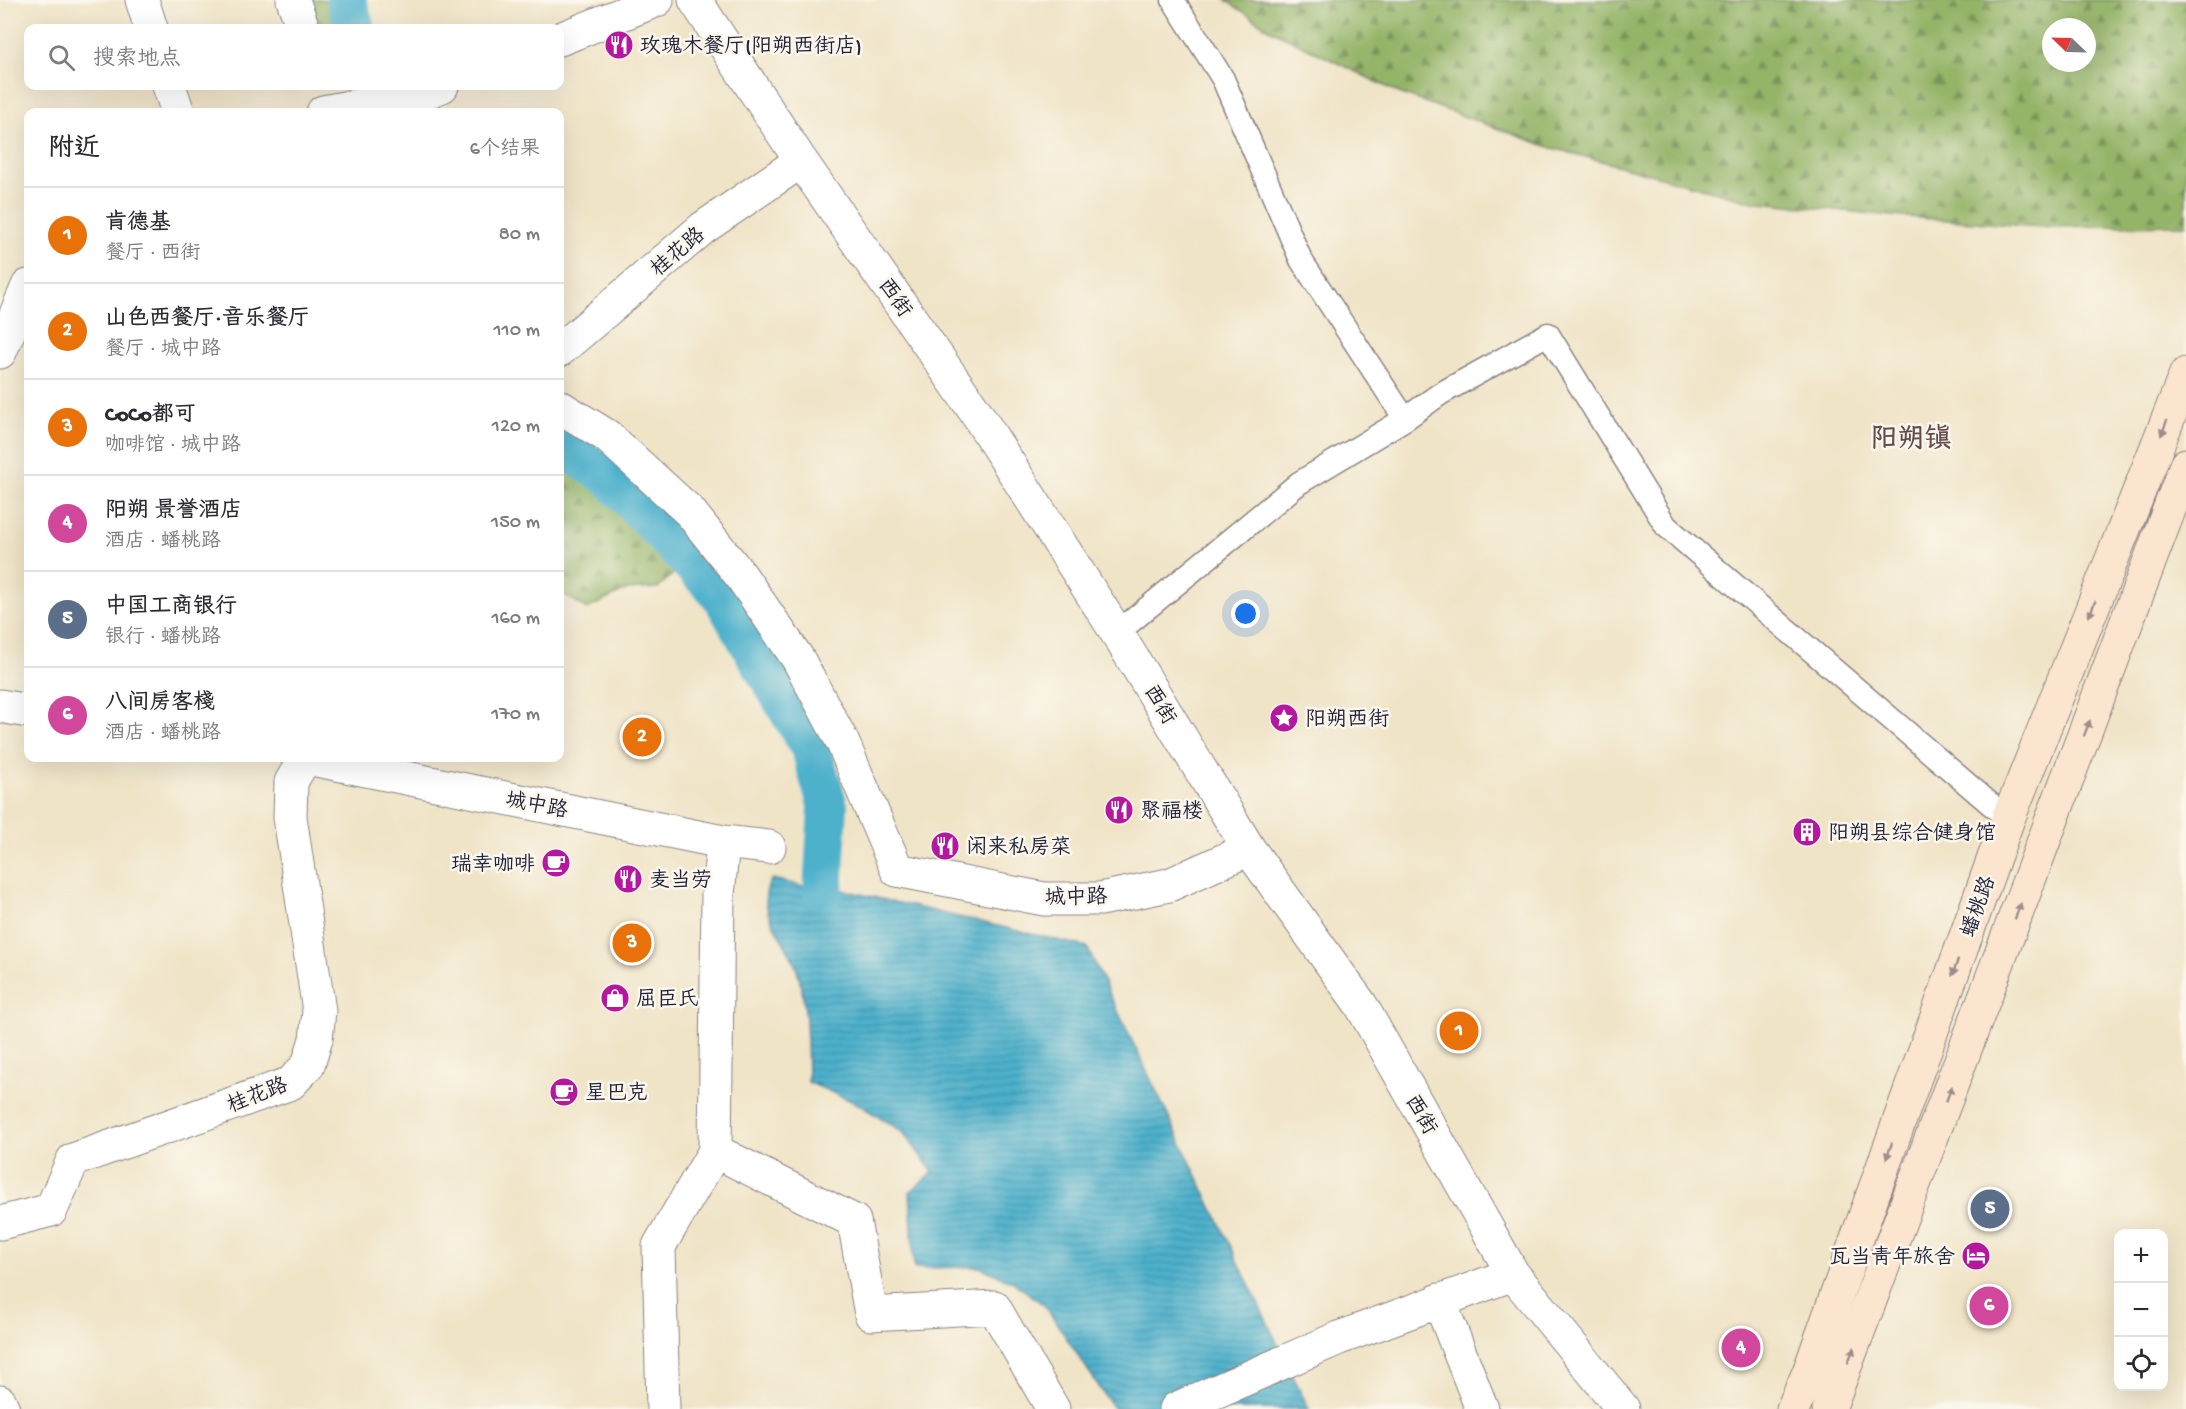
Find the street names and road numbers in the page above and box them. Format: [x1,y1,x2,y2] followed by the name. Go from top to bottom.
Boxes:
[646,222,711,284] street label: 桂花路
[871,274,916,323] street label: 西街
[1136,681,1180,730] street label: 西街
[503,787,570,826] street label: 城中路
[1956,873,2003,941] street label: 蟠桃路
[1044,884,1108,913] street label: 城中路
[224,1072,292,1120] street label: 桂花路
[1398,1091,1441,1140] street label: 西街

